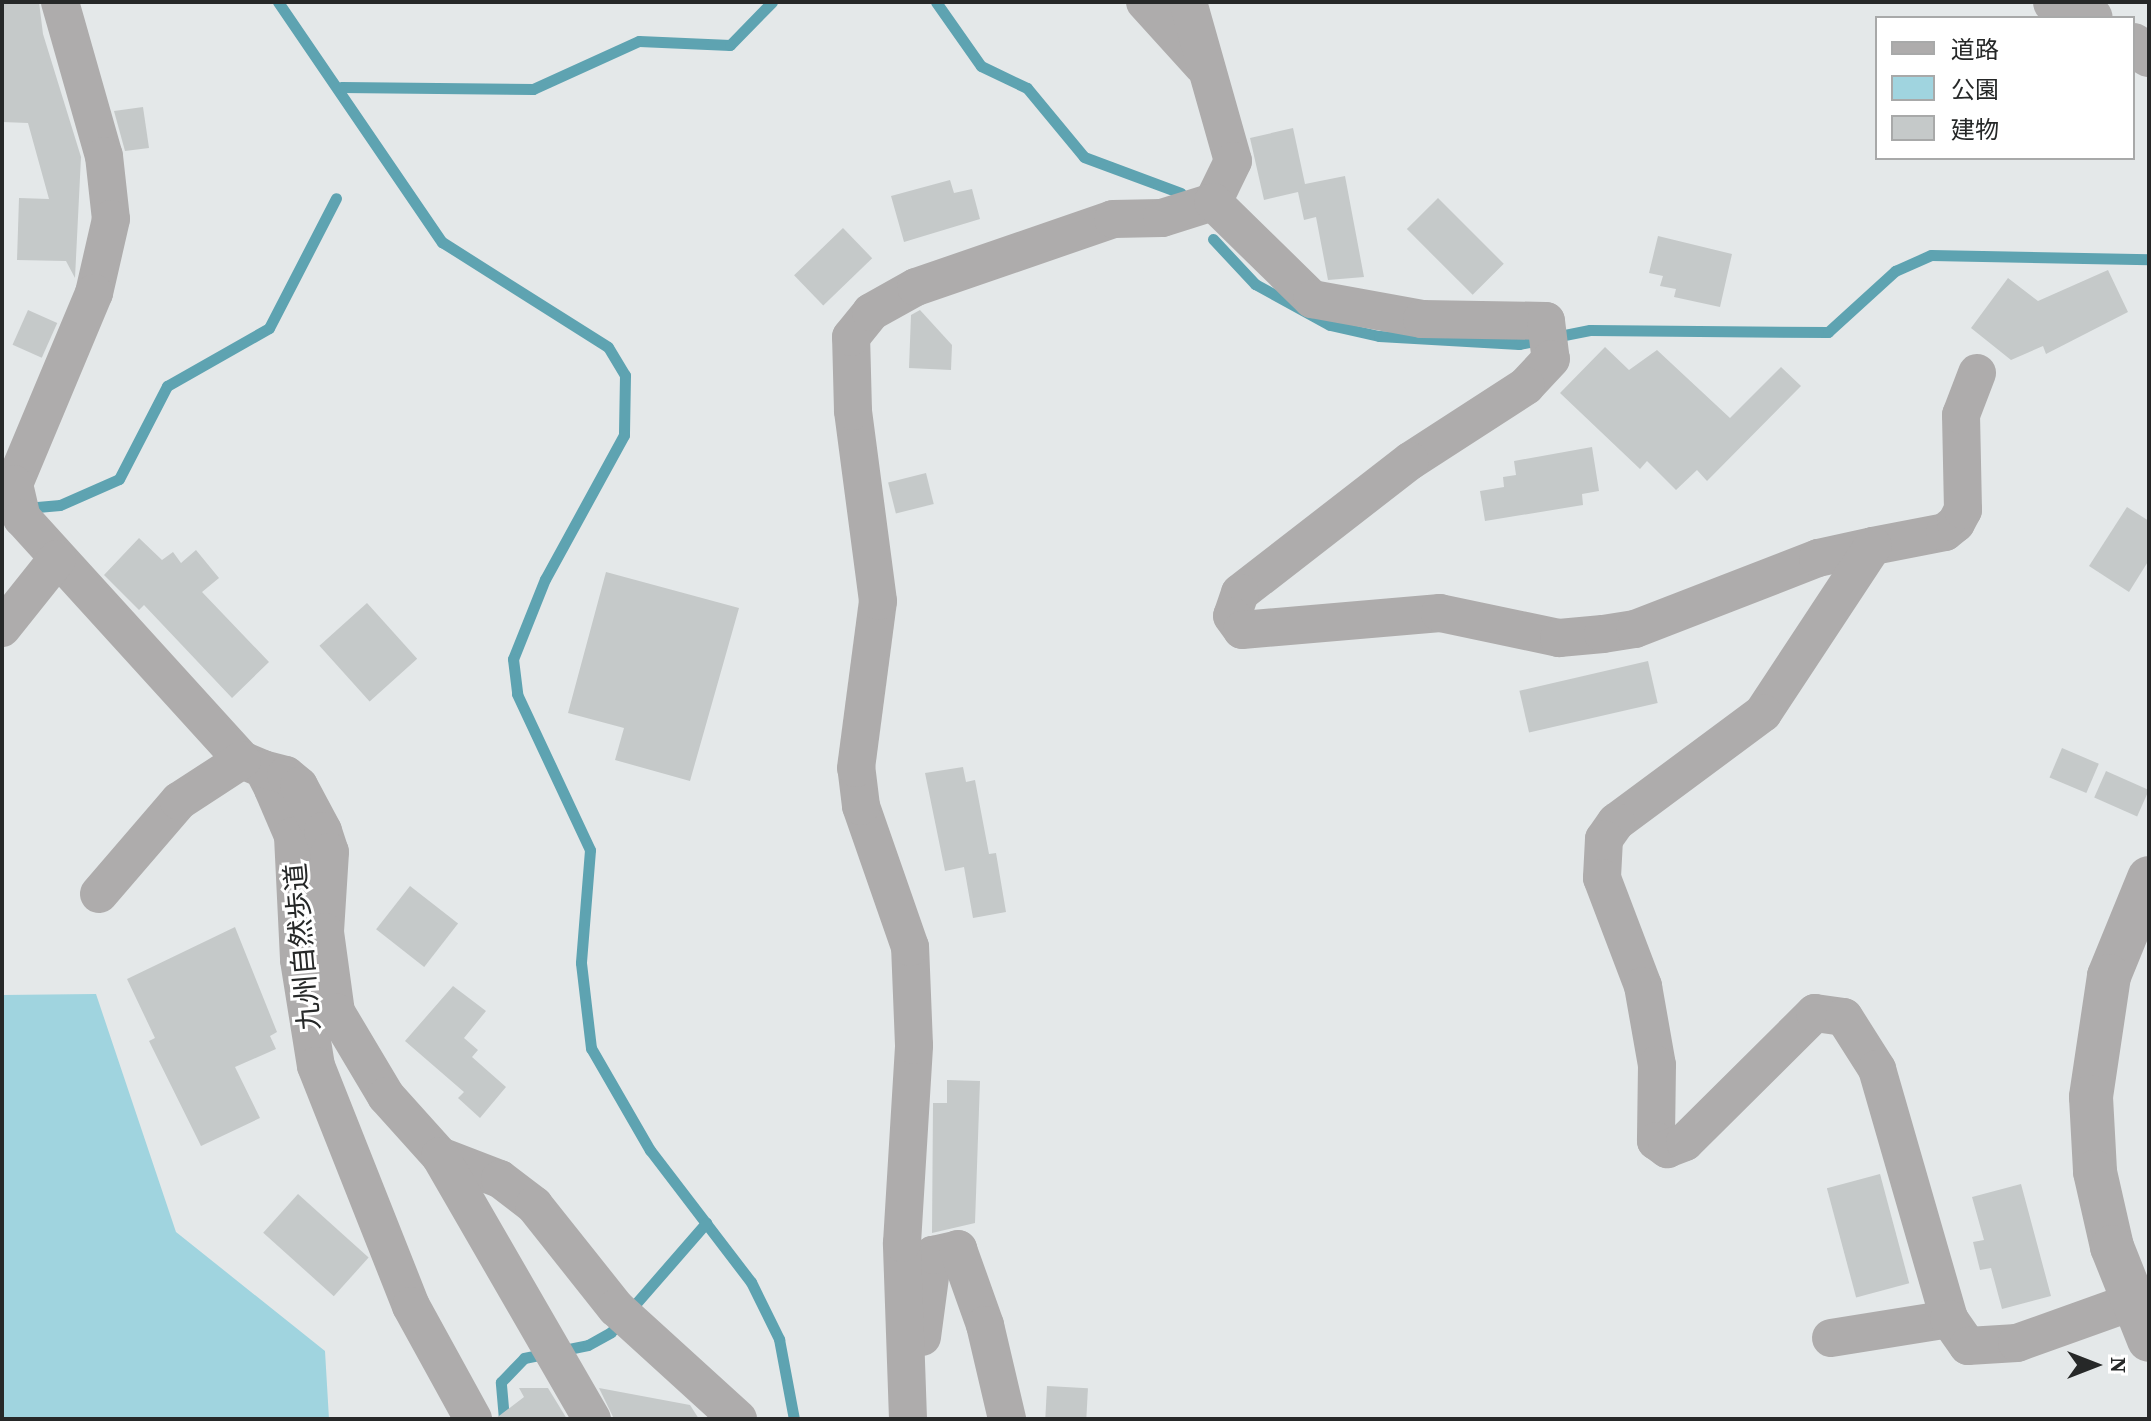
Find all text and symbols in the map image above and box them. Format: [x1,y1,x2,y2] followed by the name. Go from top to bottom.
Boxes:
[1875,16,2135,160] legend
[1951,33,1999,66] text: 道路
[1951,73,1999,106] text: 公園
[1951,113,1999,146] text: 建物
[278,862,326,1032] street label: 九州自然歩道
[2055,1325,2135,1405] north arrow
[2104,1357,2134,1373] text: N

